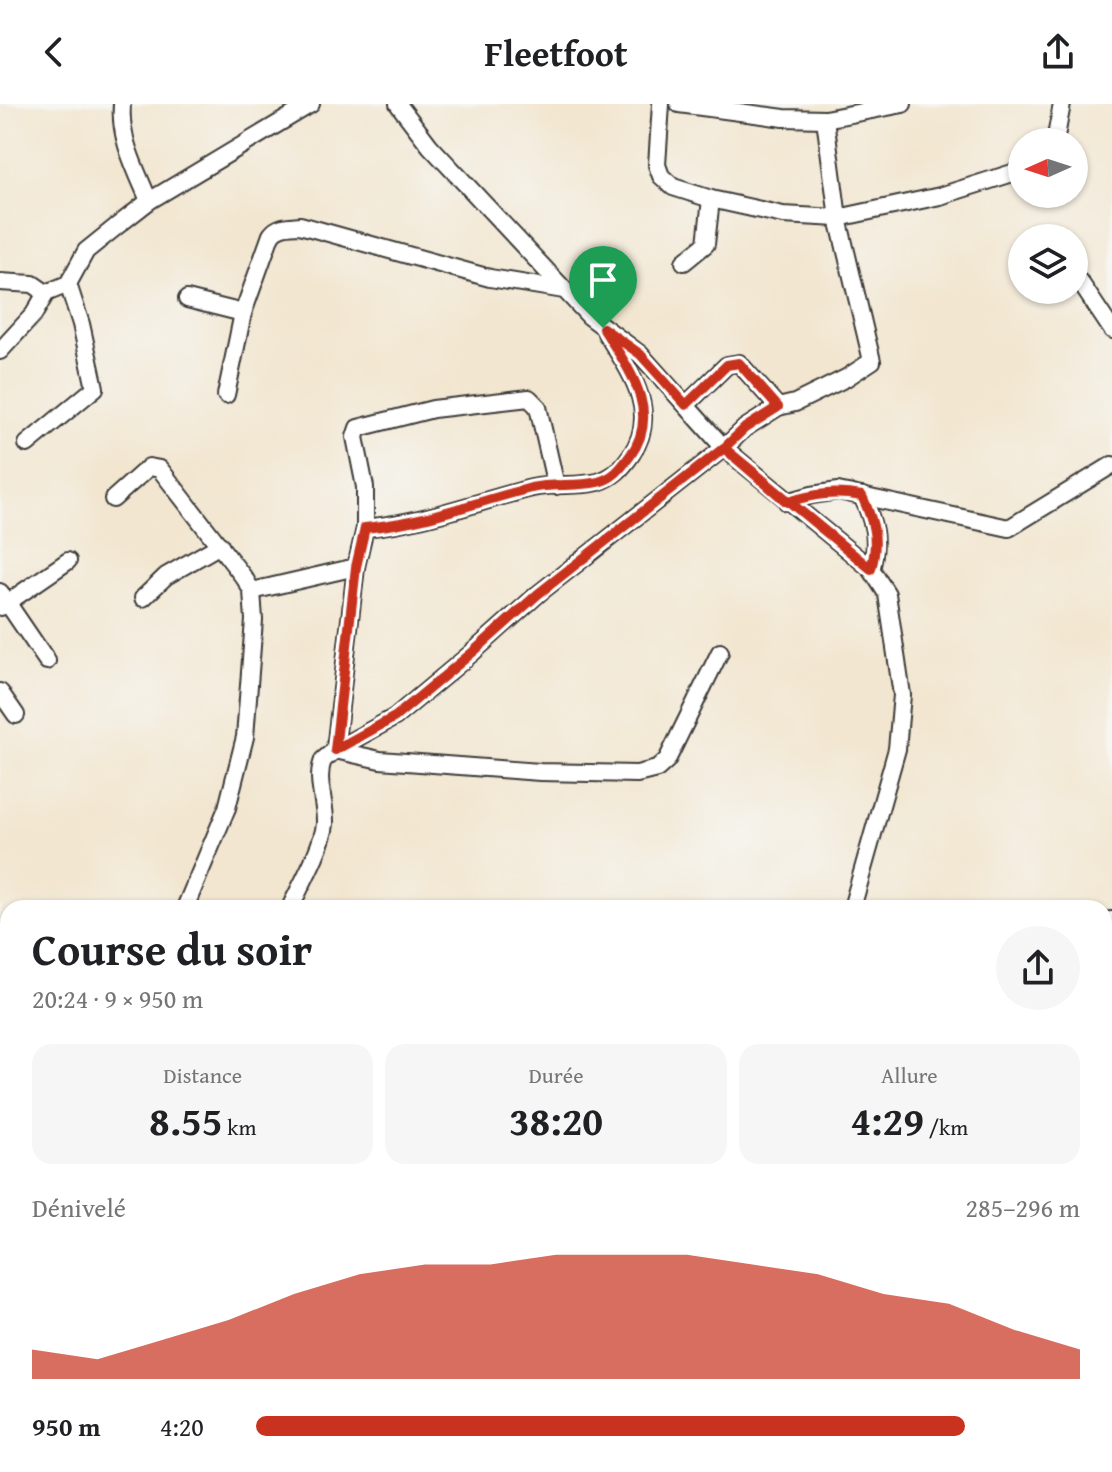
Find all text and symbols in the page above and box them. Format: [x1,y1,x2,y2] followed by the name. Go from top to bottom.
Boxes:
[484,26,628,79] text: Fleetfoot
[32,30,76,74] icon: back
[1036,30,1080,74] icon: share
[1008,128,1088,208] north arrow
[1008,128,1088,304] map controls
[1008,224,1088,304] button: layers
[569,246,637,328] pin
[581,258,625,302] icon: arrive
[32,917,312,981] text: Course du soir
[996,926,1080,1010] button: share
[32,979,203,1018] text: 20:24 · 9 × 950 m
[163,1059,242,1091] text: Distance
[529,1059,583,1091] text: Durée
[881,1059,938,1091] text: Allure
[149,1091,222,1150] text: 8.55
[509,1091,603,1150] text: 38:20
[850,1091,924,1150] text: 4:29
[222,1111,256,1143] text: km
[924,1111,968,1143] text: /km
[32,1188,126,1227] text: Dénivelé
[966,1188,1080,1227] text: 285–296 m
[32,1407,100,1446] text: 950 m
[160,1407,204,1446] text: 4:20

